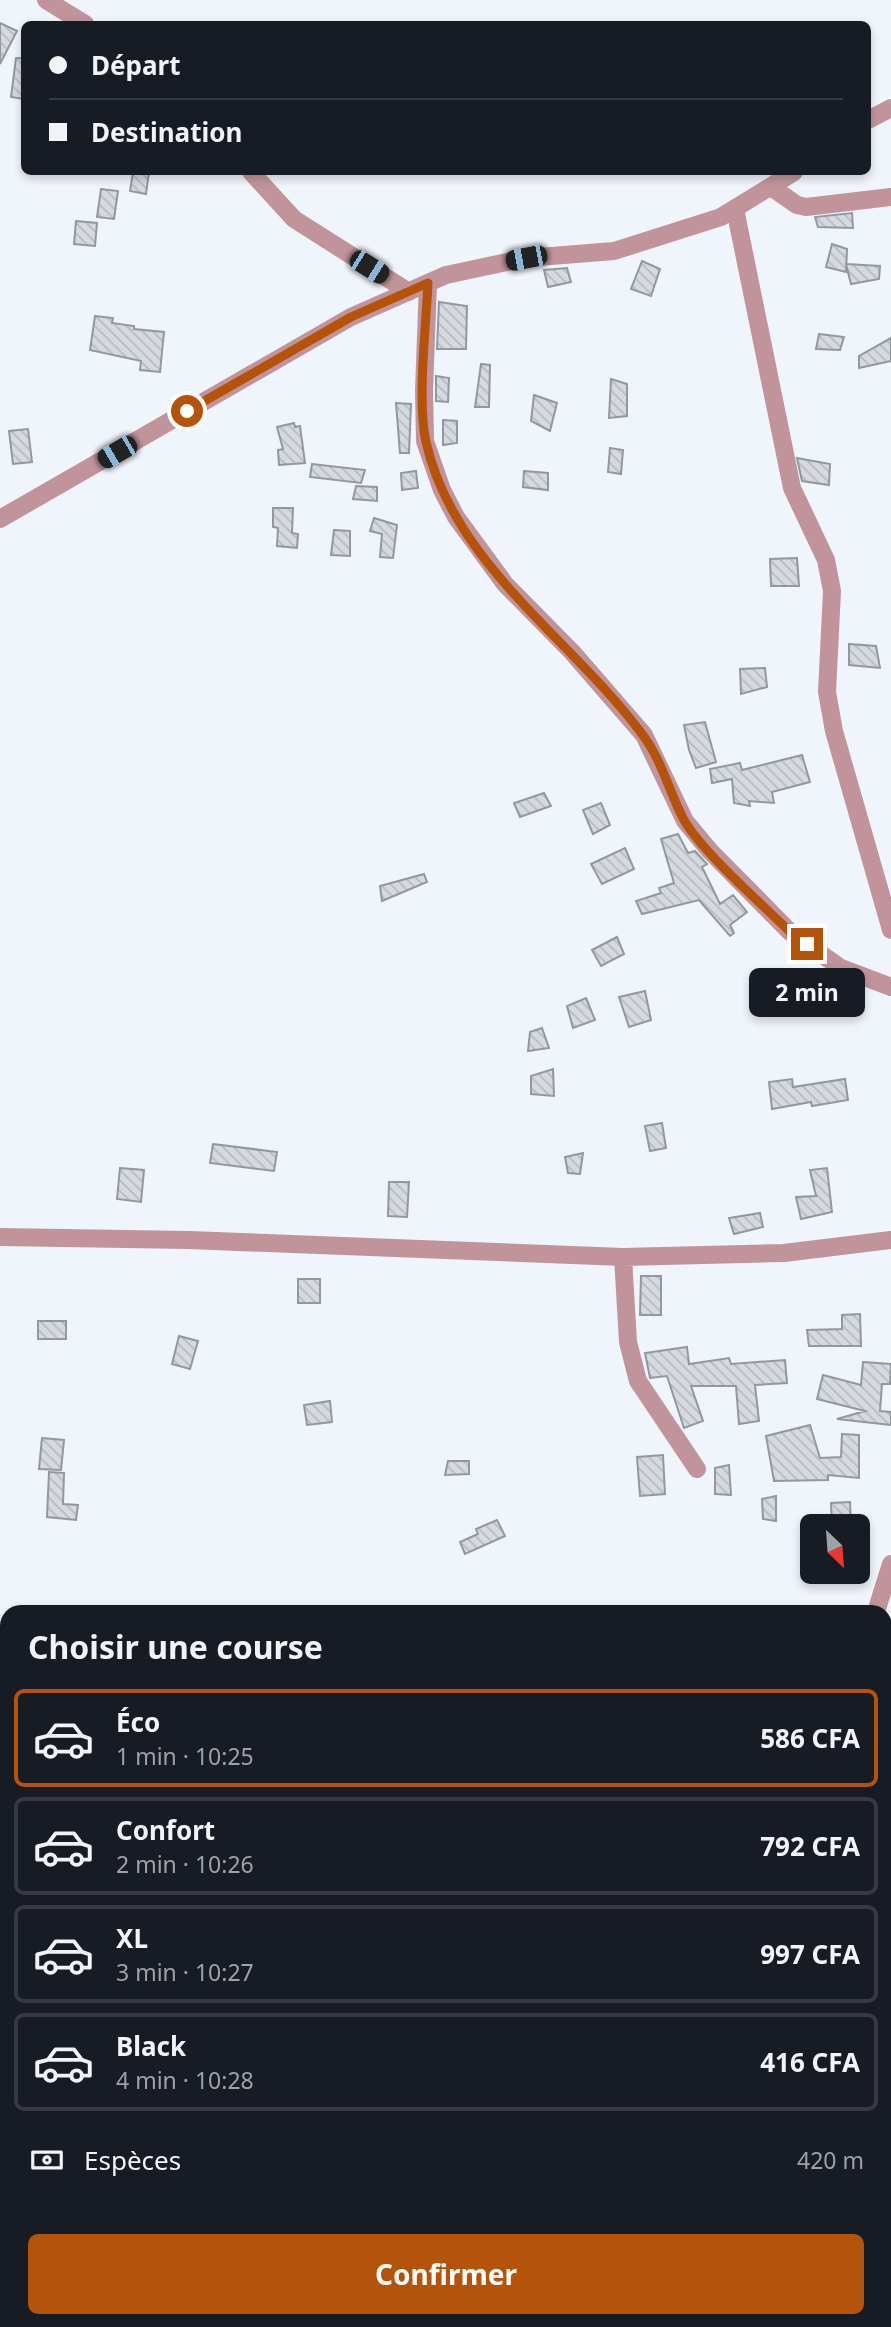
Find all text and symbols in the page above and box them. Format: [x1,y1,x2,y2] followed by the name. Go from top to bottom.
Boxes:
[91,47,180,83] text: Départ
[91,114,242,150] text: Destination
[504,244,549,272] car
[346,247,393,287] car
[171,395,203,427] route start
[94,432,141,472] car
[791,928,823,960] route end
[749,968,865,1018] callout: 2 min
[775,976,839,1008] text: 2 min
[800,1514,870,1584] north arrow
[800,1514,870,1584] map controls
[28,1625,323,1668] text: Choisir une course
[116,1704,160,1740] text: Éco
[32,1707,95,1770] icon: car
[760,1720,860,1756] text: 586 CFA
[116,1740,254,1772] text: 1 min · 10:25
[116,1812,215,1848] text: Confort
[32,1815,95,1878] icon: car
[760,1828,860,1864] text: 792 CFA
[116,1848,254,1880] text: 2 min · 10:26
[116,1920,148,1956] text: XL
[32,1923,95,1986] icon: car
[760,1936,860,1972] text: 997 CFA
[116,1956,254,1988] text: 3 min · 10:27
[116,2028,186,2064] text: Black
[32,2031,95,2094] icon: car
[760,2044,860,2080] text: 416 CFA
[116,2064,254,2096] text: 4 min · 10:28
[28,2141,66,2179] icon: cash
[84,2142,181,2178] text: Espèces
[797,2144,864,2176] text: 420 m
[28,2234,864,2314] button: Confirmer

